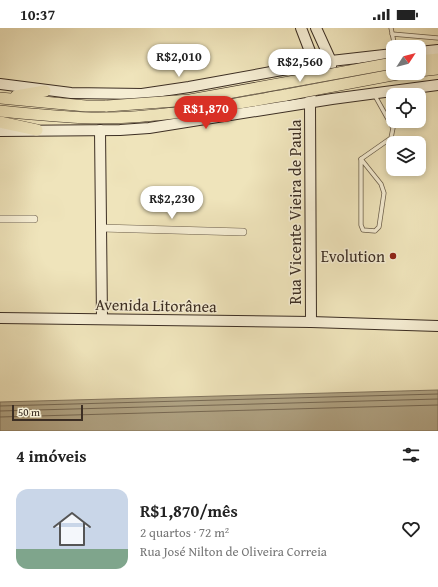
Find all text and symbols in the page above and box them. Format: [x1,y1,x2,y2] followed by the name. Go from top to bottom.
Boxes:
[20,4,55,25] text: 10:37
[386,40,426,80] north arrow
[386,40,426,176] map controls
[142,44,216,78] pin: R$2,010
[156,47,202,66] text: R$2,010
[263,49,337,83] pin: R$2,560
[277,52,323,71] text: R$2,560
[386,88,426,128] button: locate
[169,96,243,130] pin: R$1,870
[183,99,229,118] text: R$1,870
[283,119,307,305] street label: Rua Vicente Vieira de Paula
[386,136,426,176] button: layers
[135,186,209,220] pin: R$2,230
[149,189,195,208] text: R$2,230
[321,244,385,268] place label: Evolution
[388,251,398,261] marker: Evolution
[95,292,217,318] street label: Avenida Litorânea
[12,403,83,422] scale bar
[18,404,40,420] text: 50 m
[16,443,87,468] text: 4 imóveis
[400,444,422,466] icon: filters
[140,498,238,523] text: R$1,870/mês
[48,505,96,553] icon: home
[400,518,422,540] icon: heart
[140,523,229,542] text: 2 quartos · 72 m²
[140,542,327,561] text: Rua José Nilton de Oliveira Correia

